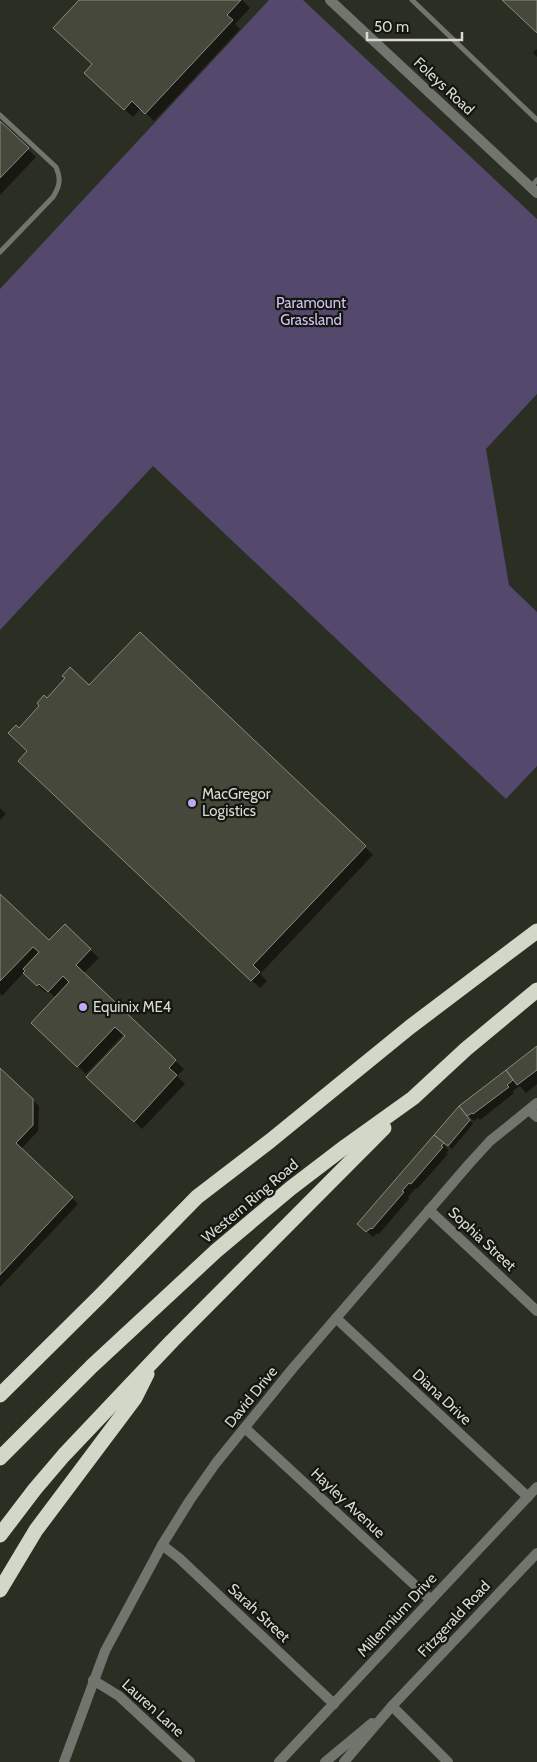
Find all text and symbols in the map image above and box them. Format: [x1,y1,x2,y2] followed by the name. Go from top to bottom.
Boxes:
[367,10,462,42] scale bar
[374,18,409,36] text: 50 m
[410,53,478,119] street label: Foleys Road
[276,294,346,329] park label: Paramount Grassland
[202,785,271,820] place label: MacGregor Logistics
[186,797,198,809] marker: MacGregor Logistics
[93,998,171,1016] place label: Equinix ME4
[77,1001,89,1013] marker: Equinix ME4
[198,1155,302,1247] street label: Western Ring Road
[444,1203,520,1275] street label: Sophia Street
[221,1362,281,1431] street label: David Drive
[409,1365,475,1429] street label: Diana Drive
[307,1464,389,1542] street label: Hayley Avenue
[354,1569,441,1661] street label: Millennium Drive
[414,1577,494,1661] street label: Fitzgerald Road
[224,1580,294,1646] street label: Sarah Street
[118,1675,188,1741] street label: Lauren Lane

